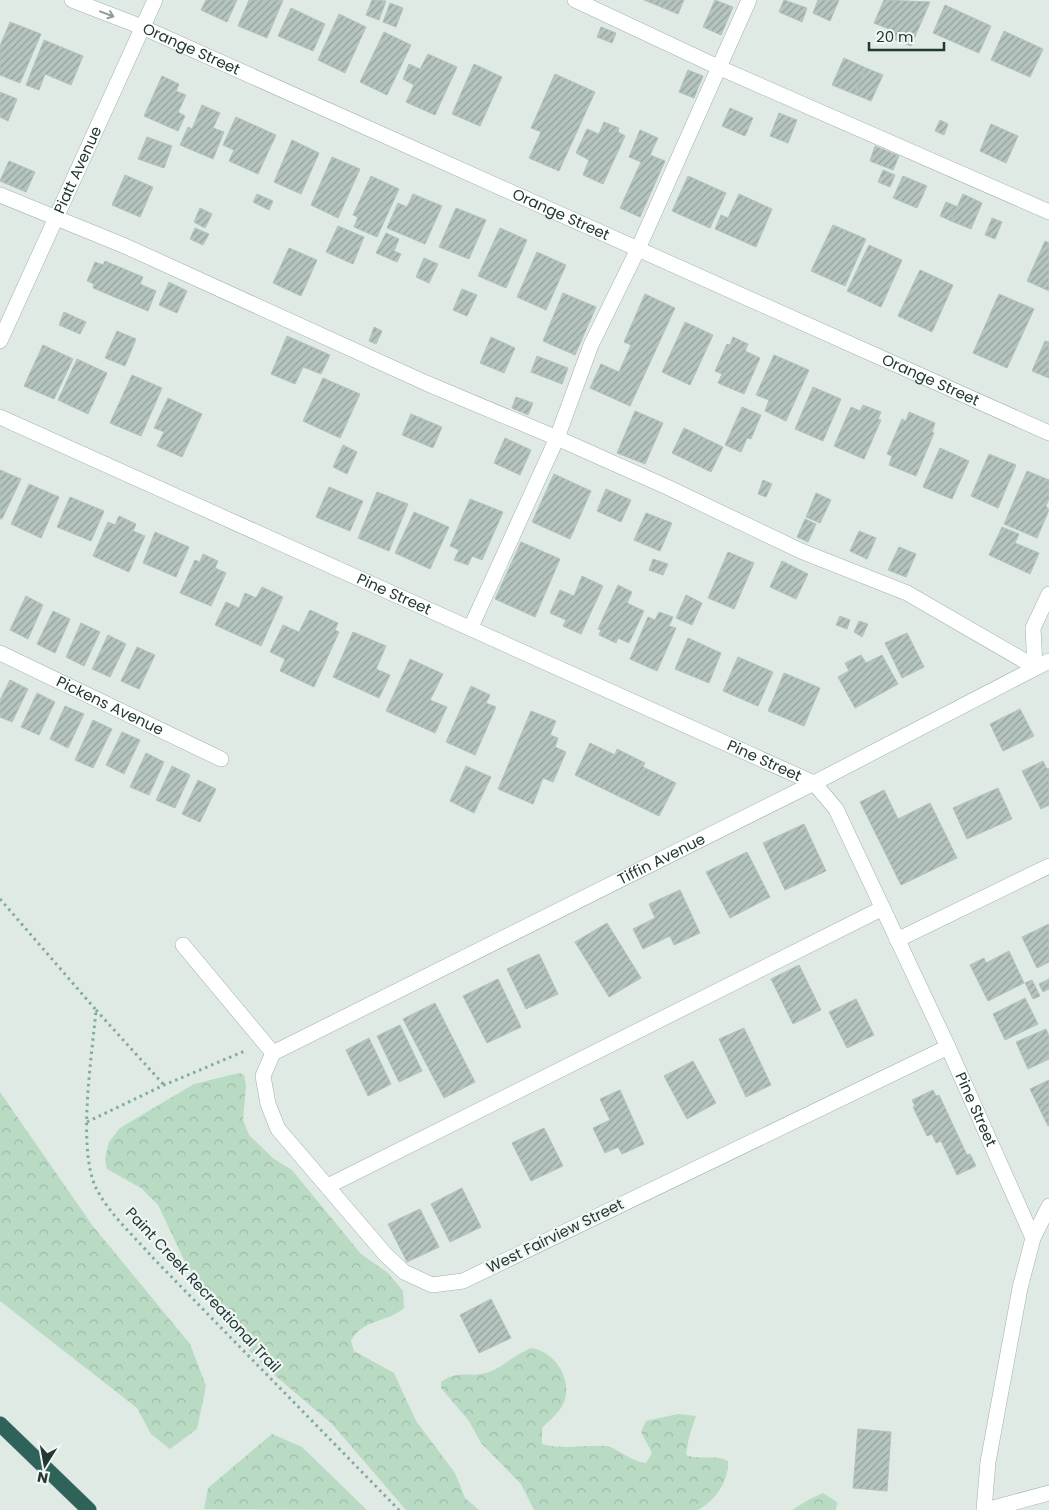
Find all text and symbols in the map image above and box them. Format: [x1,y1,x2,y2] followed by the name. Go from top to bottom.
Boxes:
[99,9,114,19] one-way arrow
[139,18,243,80] street label: Orange Street
[869,20,944,52] scale bar
[876,26,914,47] text: 20 m
[48,123,106,217] street label: Piatt Avenue
[509,183,613,245] street label: Orange Street
[879,349,983,410] street label: Orange Street
[354,568,435,620] street label: Pine Street
[53,671,167,740] street label: Pickens Avenue
[724,734,805,786] street label: Pine Street
[614,828,709,889] street label: Tiffin Avenue
[951,1069,1002,1150] street label: Pine Street
[483,1193,627,1278] street label: West Fairview Street
[121,1202,286,1377] street label: Paint Creek Recreational Trail
[20,1440,70,1490] north arrow
[35,1467,50,1489] text: N

